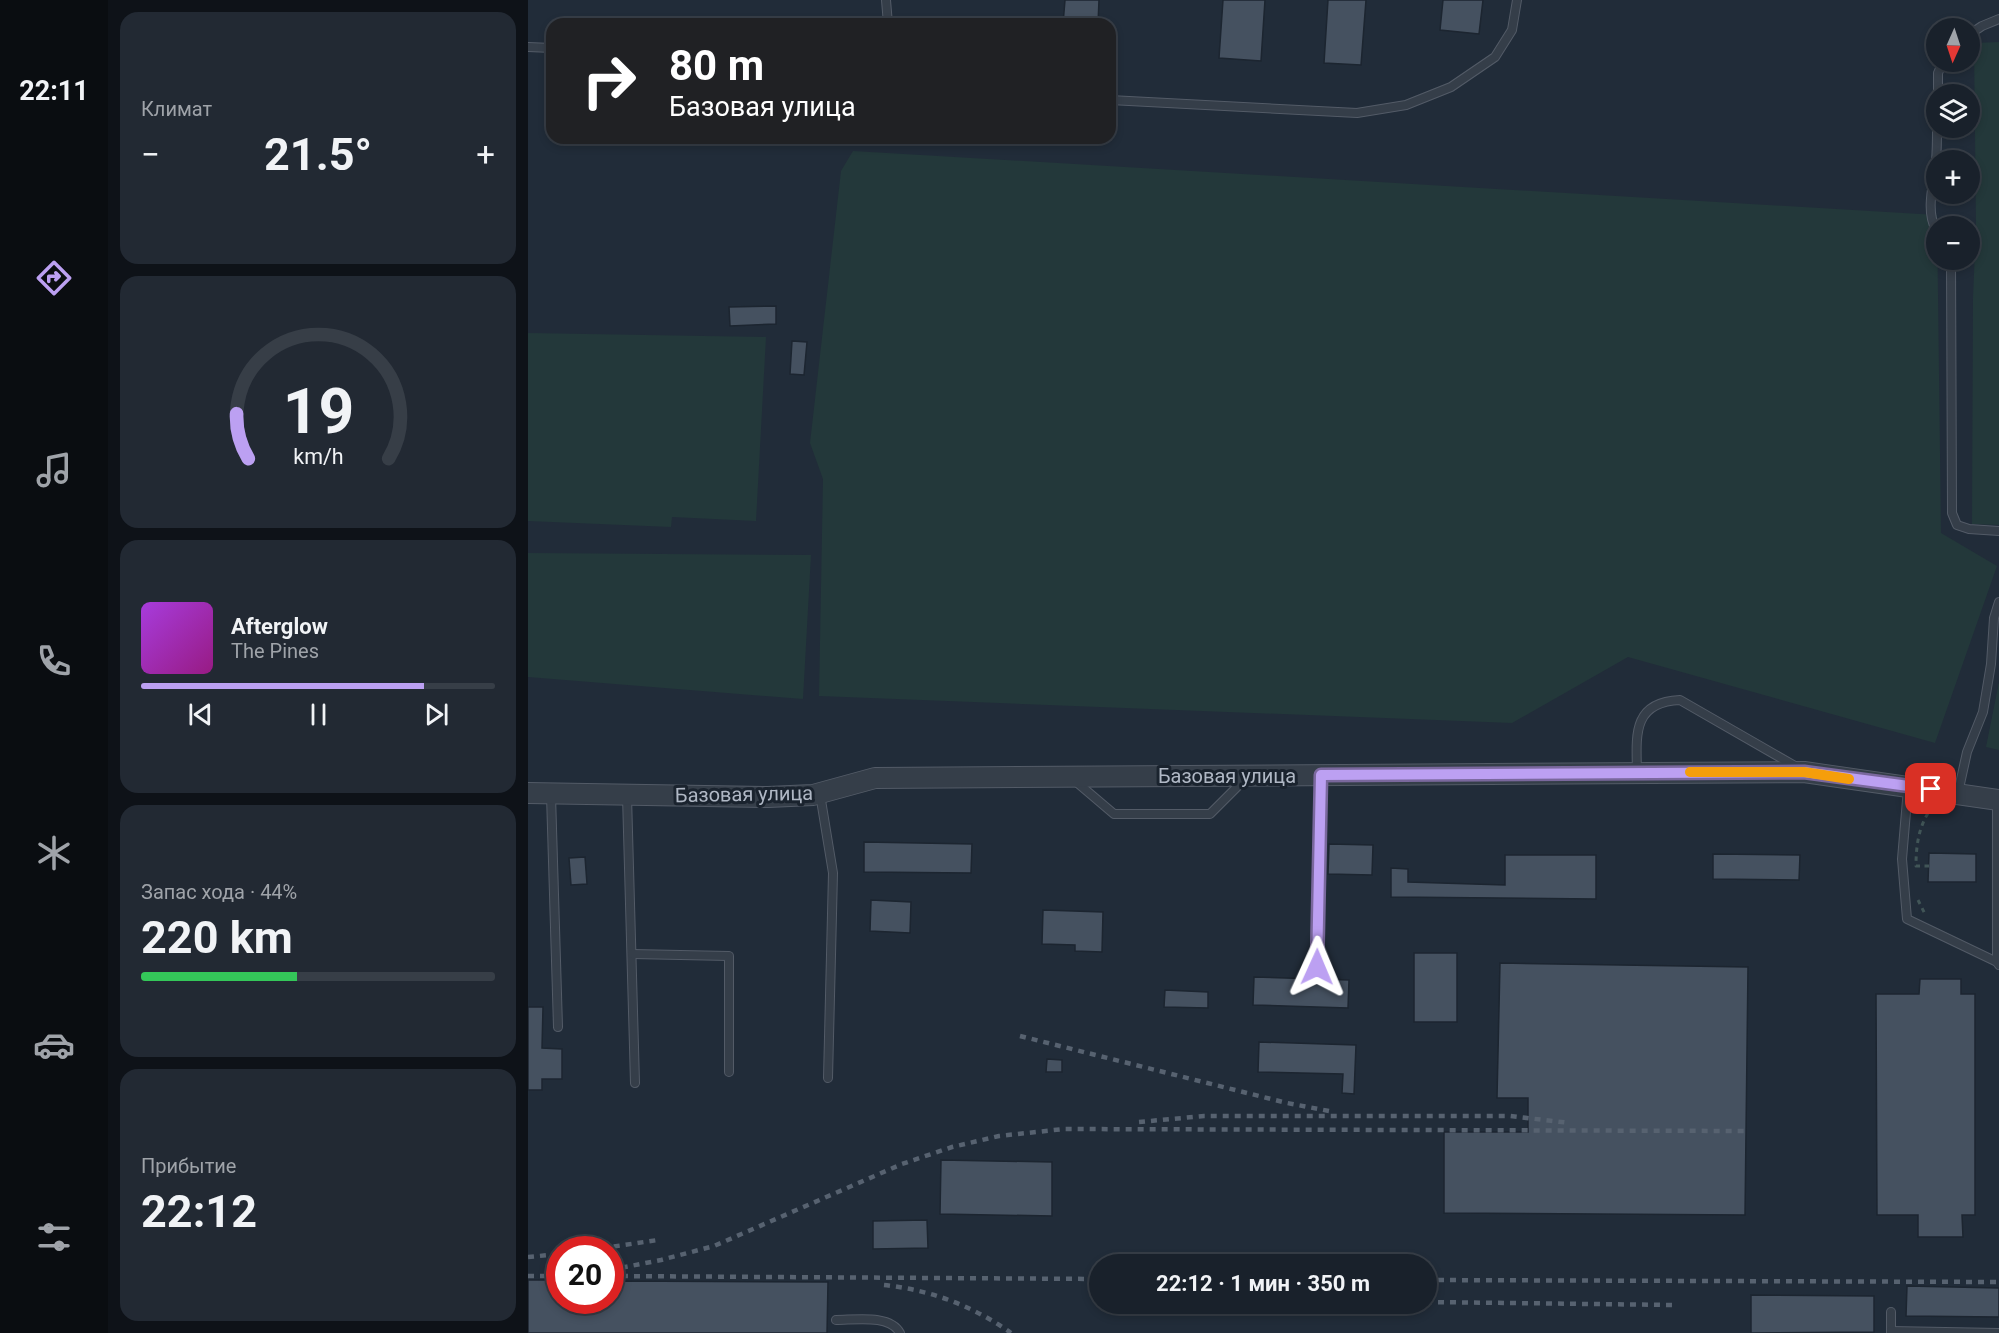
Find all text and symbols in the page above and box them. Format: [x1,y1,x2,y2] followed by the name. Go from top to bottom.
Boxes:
[1926,18,1980,72] north arrow
[1926,18,1980,270] map controls
[669,41,764,90] text: 80 m
[570,42,648,120] icon: right
[19,75,89,107] text: 22:11
[1926,84,1980,138] button: layers
[669,91,856,123] text: Базовая улица
[141,97,212,121] text: Климат
[264,128,372,181] text: 21.5°
[141,135,160,174] text: −
[476,135,495,174] text: +
[1926,150,1980,204] button: +
[1926,216,1980,270] button: −
[33,257,75,299] icon: directions
[282,375,354,448] text: 19
[293,445,343,470] text: km/h
[33,449,75,491] icon: music
[231,614,328,639] text: Afterglow
[231,639,319,663] text: The Pines
[33,640,75,682] icon: phone
[184,698,217,731] icon: previous
[302,698,335,731] icon: pause
[420,698,453,731] icon: next
[1905,763,1956,814] pin
[1158,764,1296,788] street label: Базовая улица
[1914,772,1947,805] icon: arrive
[675,781,813,807] street label: Базовая улица
[33,832,75,874] icon: climate
[141,880,297,904] text: Запас хода · 44%
[141,911,293,964] text: 220 km
[1285,935,1349,999] position arrow
[33,1024,75,1066] icon: car
[141,1154,236,1178] text: Прибытие
[141,1185,257,1238] text: 22:12
[33,1216,75,1258] icon: filters
[546,1236,624,1314] speed limit sign: 20
[1156,1271,1370,1296] text: 22:12 · 1 мин · 350 m

